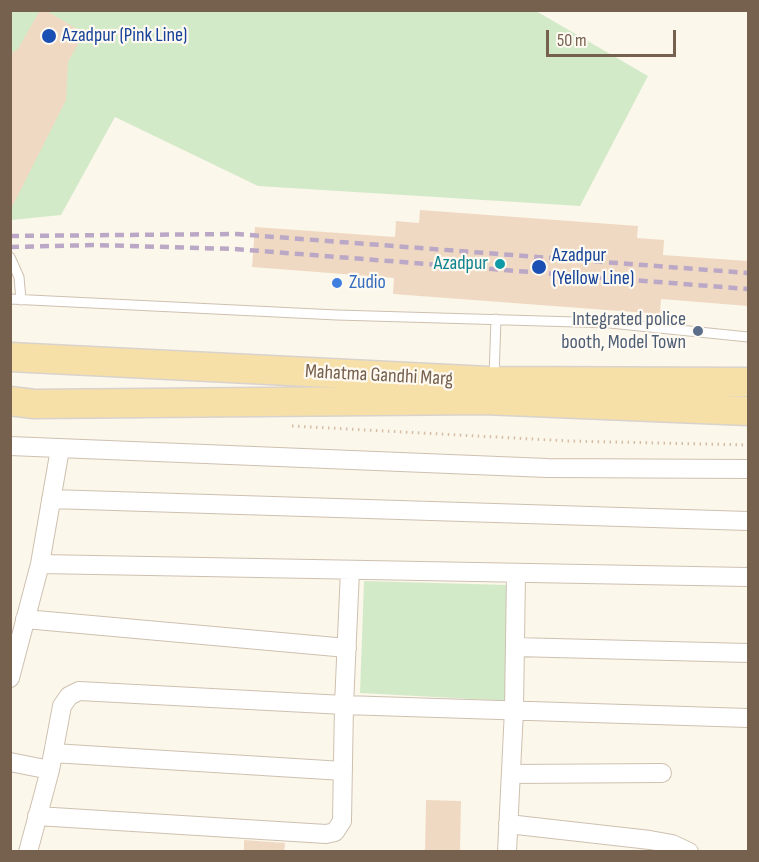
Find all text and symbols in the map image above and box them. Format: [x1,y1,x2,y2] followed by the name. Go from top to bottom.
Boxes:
[549,18,680,56] scale bar
[62,24,187,48] place label: Azadpur (Pink Line)
[40,27,58,45] marker: Azadpur (Pink Line)
[557,30,587,51] text: 50 m
[552,244,634,291] place label: Azadpur (Yellow Line)
[434,252,488,276] place label: Azadpur
[493,257,507,271] marker: Azadpur
[530,258,548,276] marker: Azadpur (Yellow Line)
[349,271,386,295] place label: Zudio
[330,276,344,290] marker: Zudio
[561,308,686,355] place label: Integrated police booth, Model Town
[691,324,705,338] marker: Integrated police booth, Model Town
[304,360,454,392] street label: Mahatma Gandhi Marg

